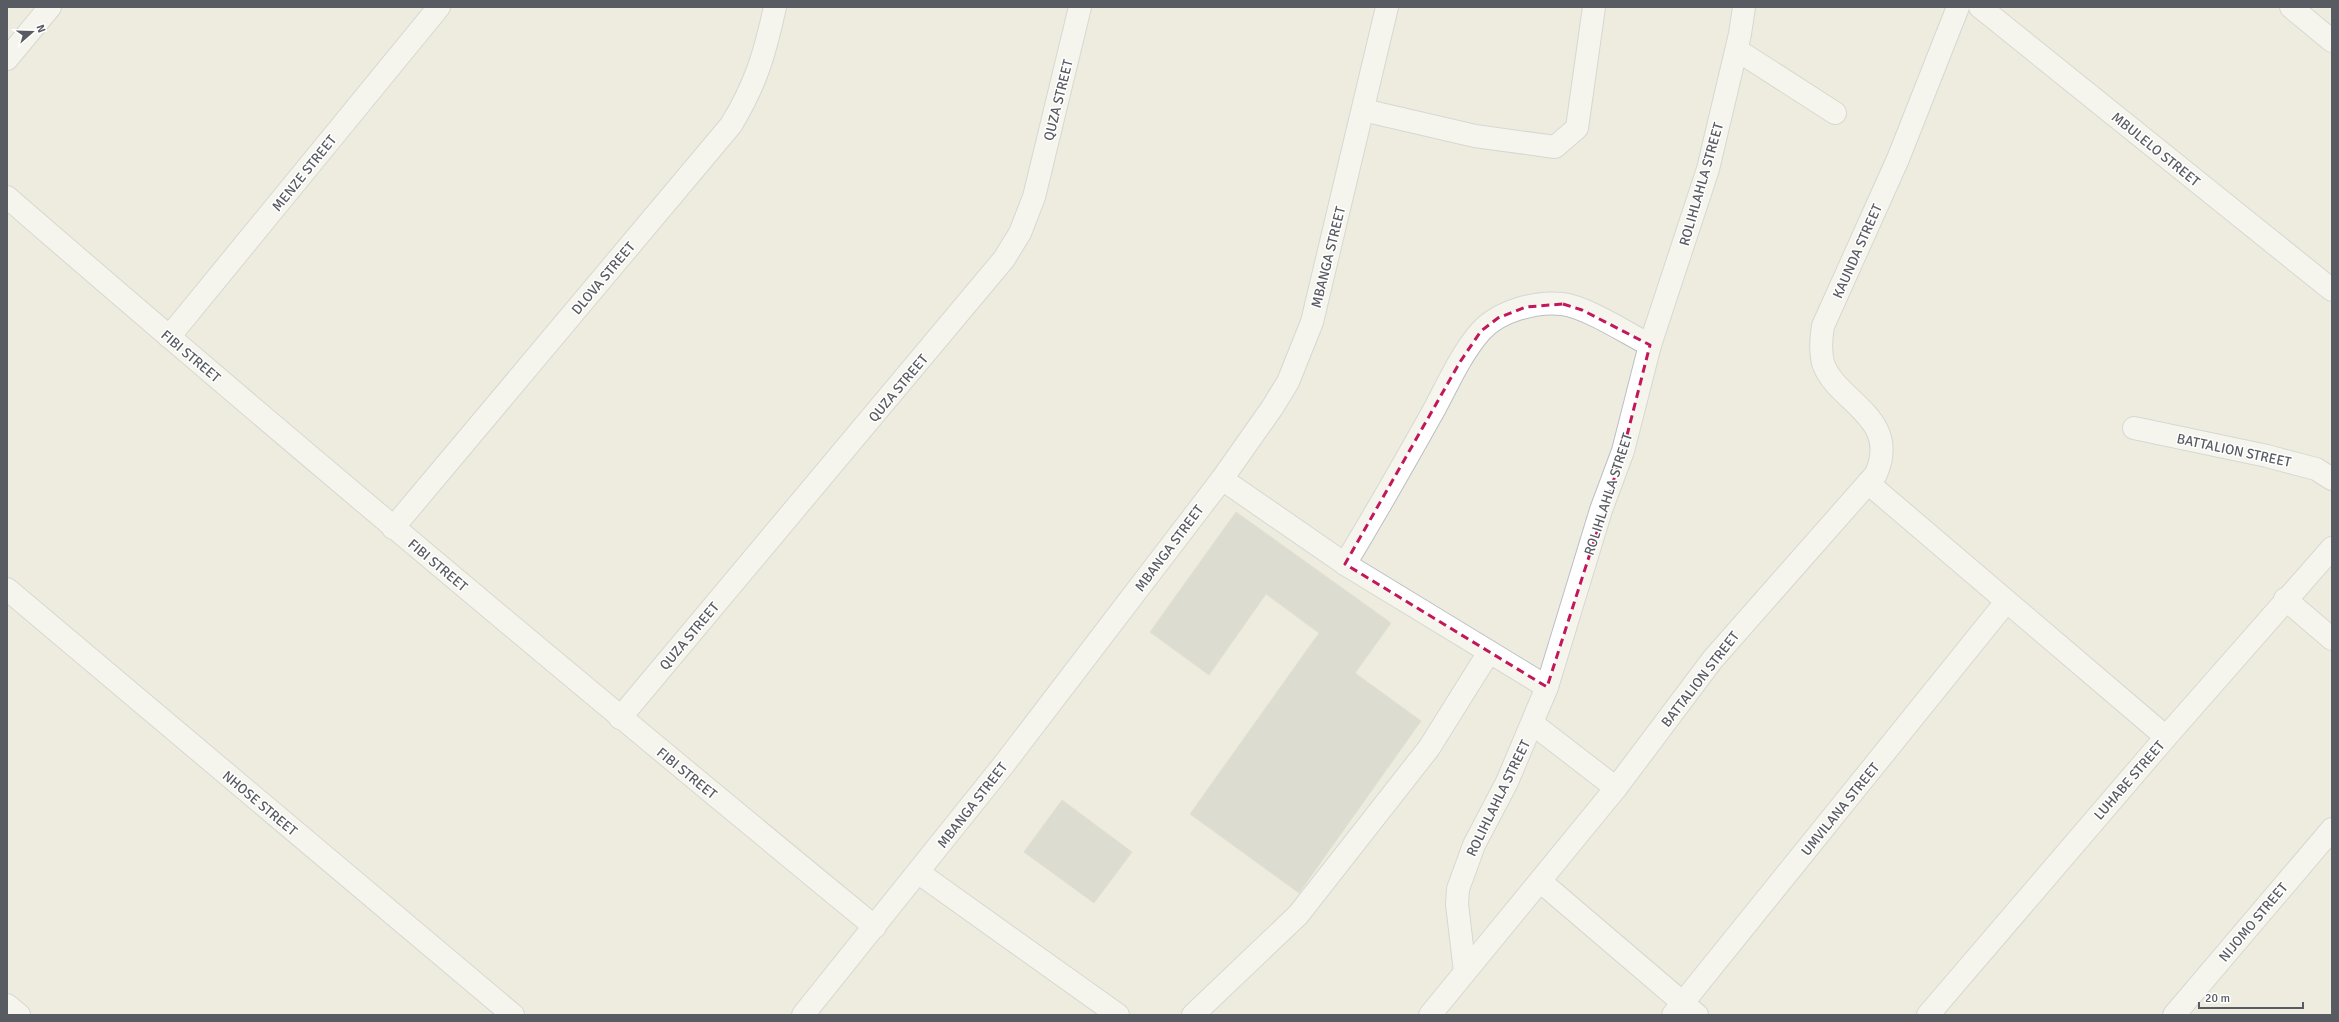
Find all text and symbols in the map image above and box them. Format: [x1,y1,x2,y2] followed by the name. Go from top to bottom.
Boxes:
[12,12,52,52] north arrow
[34,23,48,35] text: N
[1040,58,1077,143] street label: QUZA STREET
[2108,109,2203,190] street label: MBULELO STREET
[1676,120,1727,248] street label: ROLIHLAHLA STREET
[268,132,340,215] street label: MENZE STREET
[1829,201,1886,301] street label: KAUNDA STREET
[1308,205,1349,310] street label: MBANGA STREET
[568,239,639,318] street label: DLOVA STREET
[157,327,224,386] street label: FIBI STREET
[865,351,932,426] street label: QUZA STREET
[2175,430,2293,471] street label: BATTALION STREET
[1581,431,1636,557] street label: ROLIHLAHLA STREET
[1131,502,1208,595] street label: MBANGA STREET
[404,536,471,595] street label: FIBI STREET
[656,599,723,674] street label: QUZA STREET
[1658,628,1743,730] street label: BATTALION STREET
[1463,737,1534,859] street label: ROLIHLAHLA STREET
[2090,737,2168,823] street label: LUHABE STREET
[653,744,720,803] street label: FIBI STREET
[934,759,1011,851] street label: MBANGA STREET
[1798,759,1883,859] street label: UMVILANA STREET
[219,767,301,840] street label: NHOSE STREET
[2215,879,2291,965] street label: NIJOMO STREET
[2199,984,2303,1010] scale bar
[2205,991,2230,1006] text: 20 m

